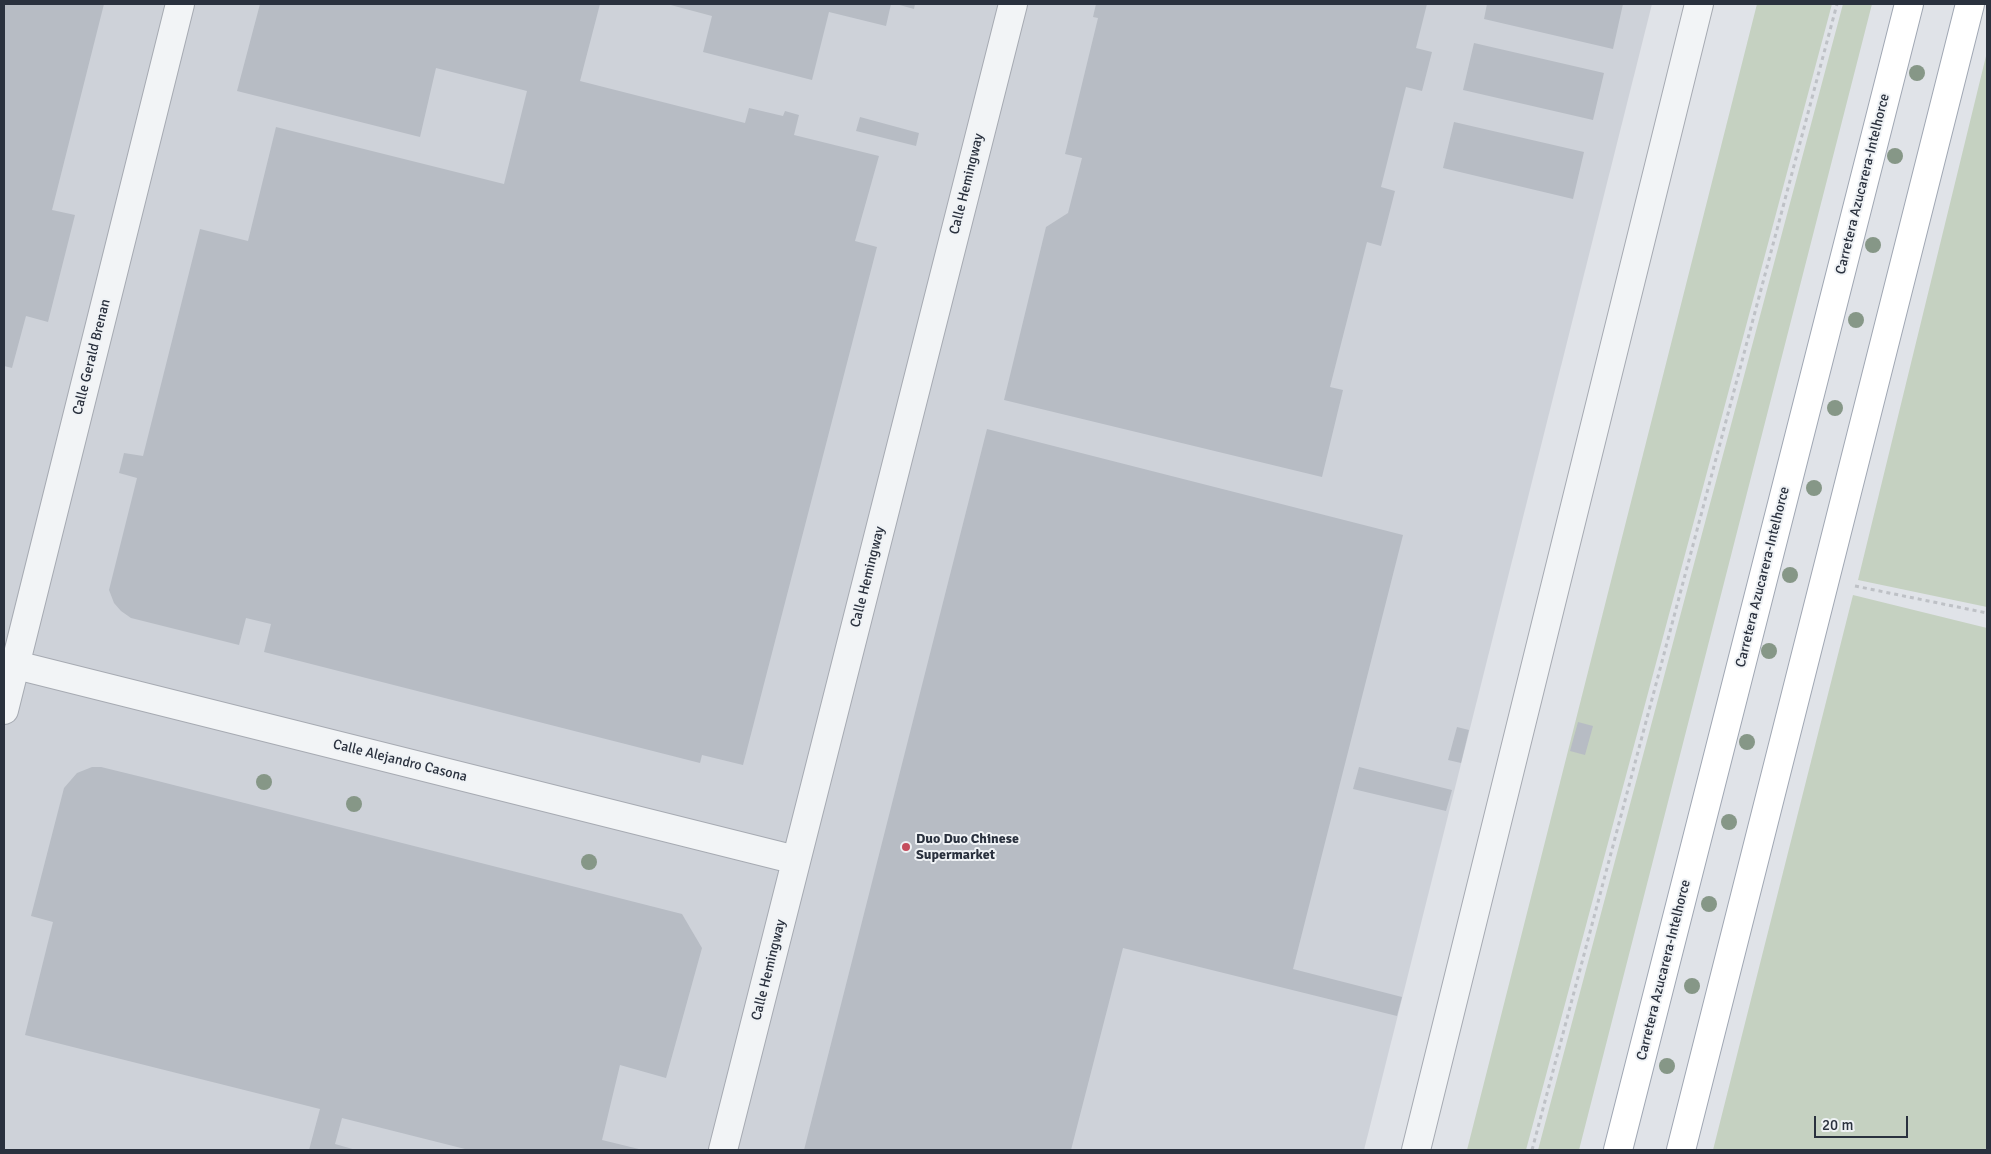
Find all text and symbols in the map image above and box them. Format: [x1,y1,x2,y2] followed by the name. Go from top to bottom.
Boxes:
[1832,92,1894,276] street label: Carretera Azucarera-Intelhorce
[946,132,988,236] street label: Calle Hemingway
[69,297,115,417] street label: Calle Gerald Brenan
[1732,485,1794,669] street label: Carretera Azucarera-Intelhorce
[847,525,889,629] street label: Calle Hemingway
[331,736,469,786] street label: Calle Alejandro Casona
[916,831,1019,864] place label: Duo Duo Chinese Supermarket
[900,841,912,853] marker: Duo Duo Chinese Supermarket
[1633,878,1695,1062] street label: Carretera Azucarera-Intelhorce
[748,918,790,1022] street label: Calle Hemingway
[1816,1106,1910,1138] scale bar
[1822,1116,1853,1134] text: 20 m

